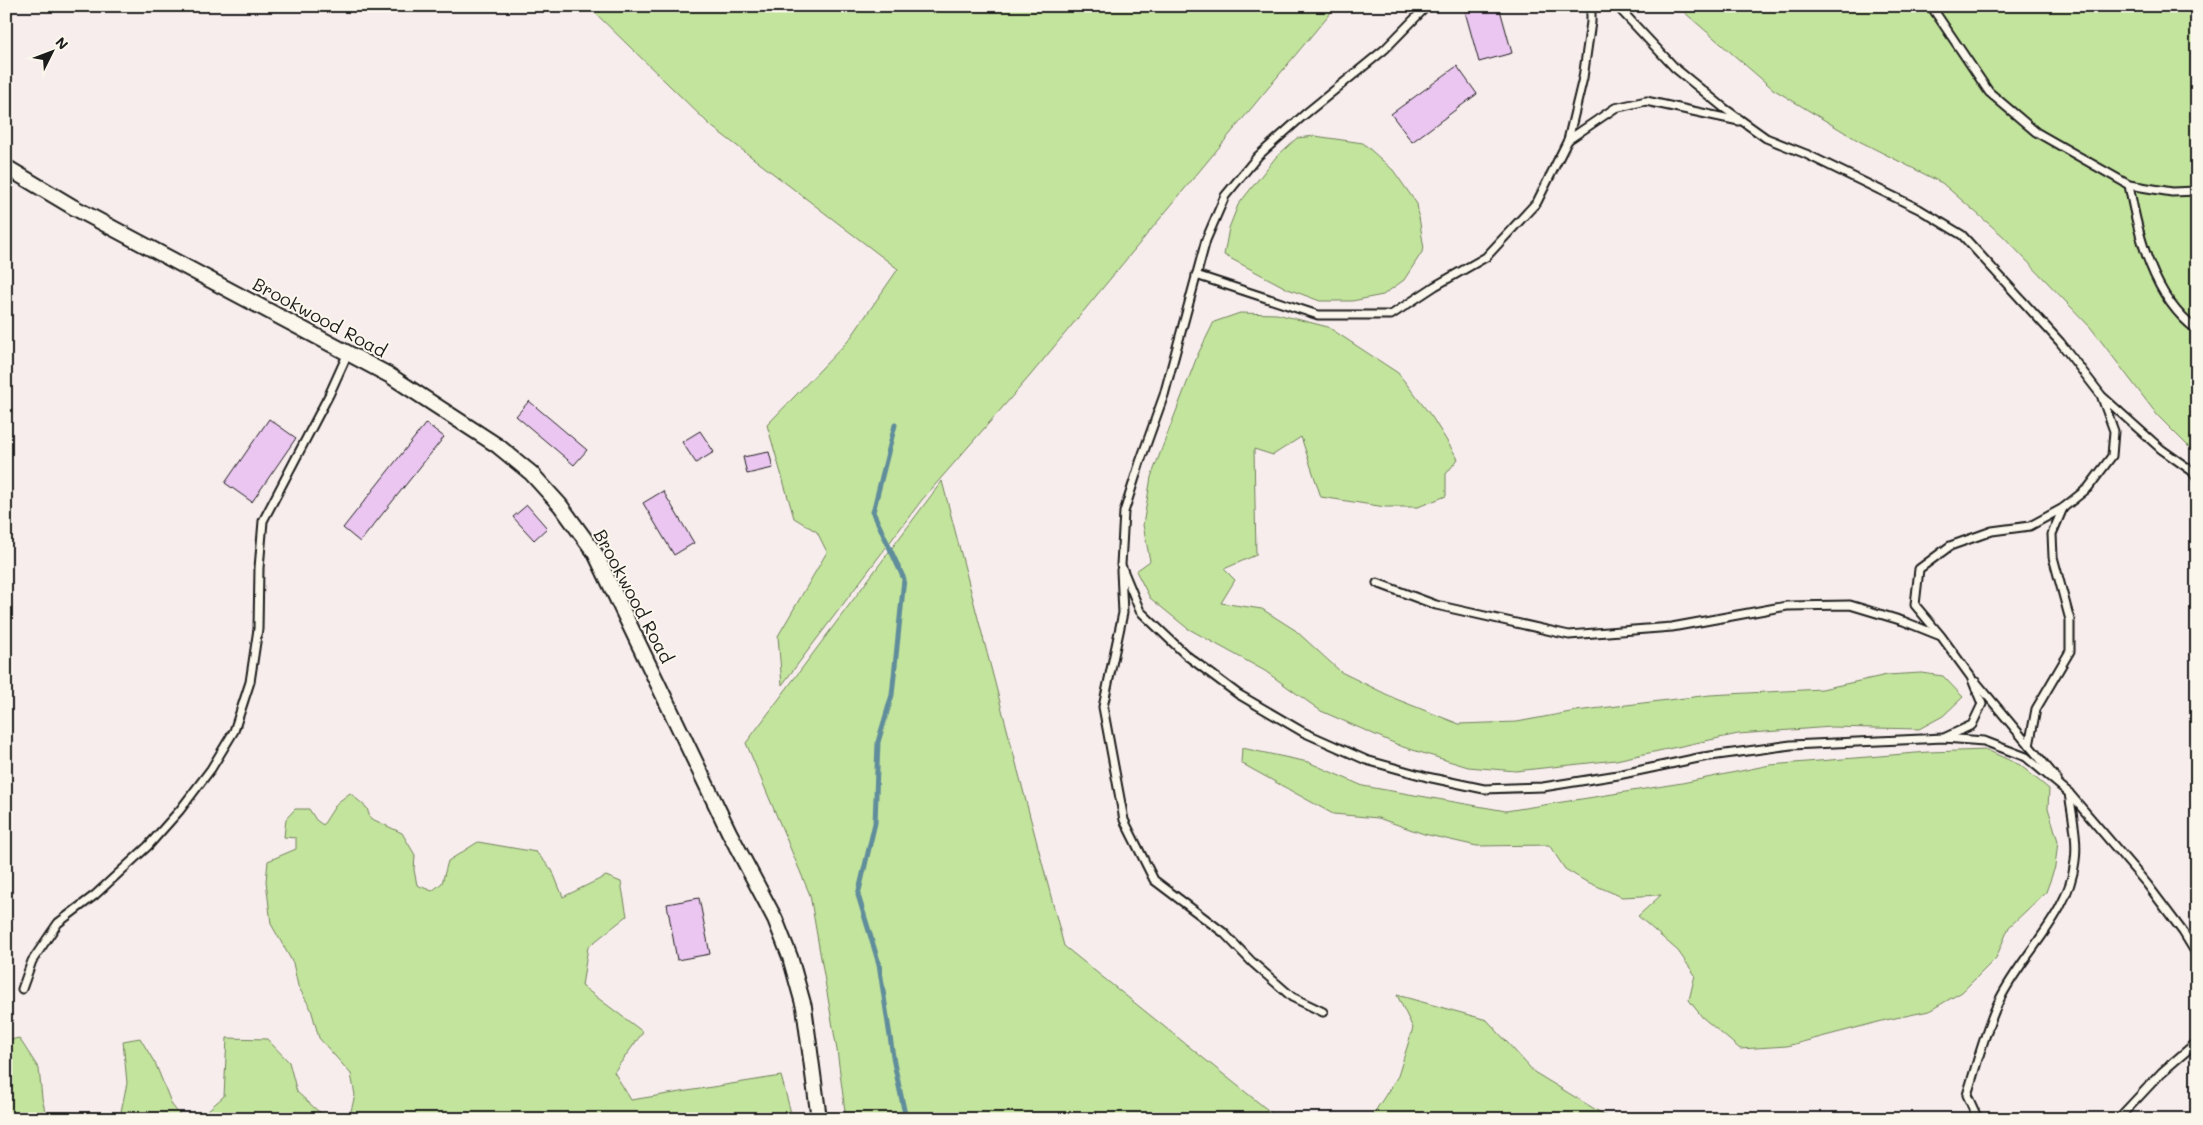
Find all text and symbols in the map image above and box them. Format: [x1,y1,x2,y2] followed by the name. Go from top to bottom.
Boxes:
[28,28,78,78] north arrow
[51,33,73,53] text: N
[249,272,391,362] street label: Brookwood Road
[589,525,679,667] street label: Brookwood Road

